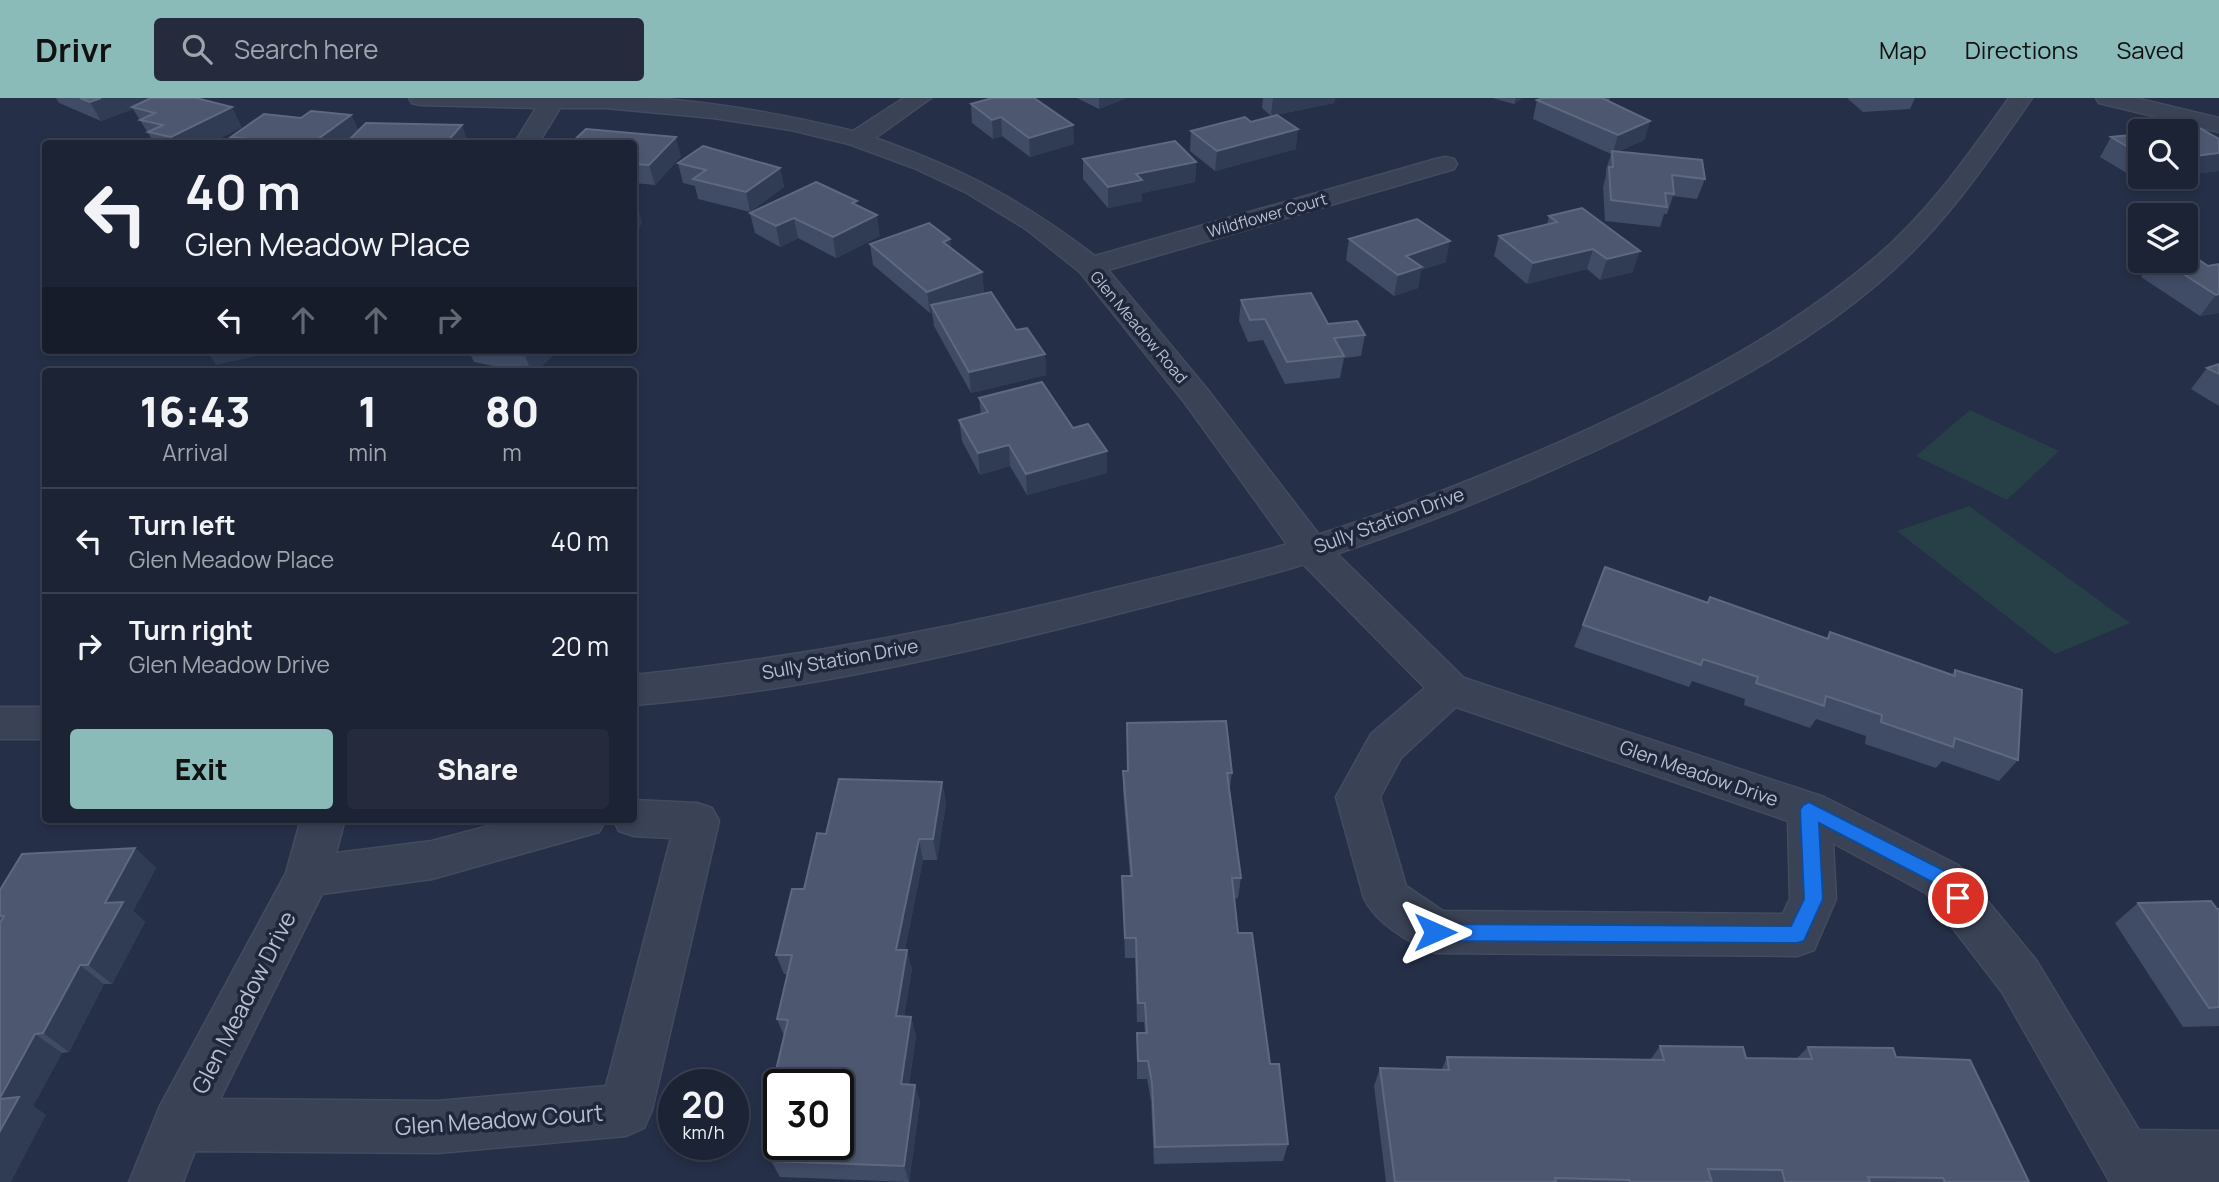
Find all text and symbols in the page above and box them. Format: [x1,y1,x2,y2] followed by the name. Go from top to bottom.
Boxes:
[154,18,644,81] search box
[35,27,112,72] text: Drivr
[178,30,216,68] icon: search
[234,31,378,67] text: Search here
[1879,33,1927,66] text: Map
[1965,33,2078,66] text: Directions
[2116,33,2184,66] text: Saved
[2128,119,2198,273] map controls
[2128,119,2198,189] button: search
[185,158,301,225] text: 40 m
[70,168,161,259] icon: left
[1205,187,1329,243] street label: Wildflower Court
[2128,203,2198,273] button: layers
[185,222,470,266] text: Glen Meadow Place
[1085,266,1193,388] street label: Glen Meadow Road
[211,301,249,339] icon: left
[284,301,322,339] icon: ahead
[357,301,395,339] icon: ahead
[430,301,468,339] icon: right
[140,382,251,440] text: 16:43
[358,382,377,440] text: 1
[485,382,539,440] text: 80
[162,436,228,468] text: Arrival
[348,436,387,468] text: min
[502,436,522,468] text: m
[1310,481,1468,559] street label: Sully Station Drive
[129,507,236,543] text: Turn left
[70,522,108,560] icon: left
[551,523,609,559] text: 40 m
[129,543,334,575] text: Glen Meadow Place
[129,612,253,648] text: Turn right
[70,627,108,665] icon: right
[551,628,609,664] text: 20 m
[760,632,920,686] street label: Sully Station Drive
[129,648,330,680] text: Glen Meadow Drive
[70,729,333,809] button: Exit
[347,729,609,809] button: Share
[1616,734,1782,812] street label: Glen Meadow Drive
[1928,868,1988,928] pin
[1939,879,1977,917] icon: arrive
[1398,895,1472,969] position arrow
[183,905,303,1099] street label: Glen Meadow Drive
[763,1069,854,1160] speed limit sign: 30
[682,1081,725,1129] text: 20
[394,1096,604,1142] street label: Glen Meadow Court
[683,1120,724,1144] text: km/h

